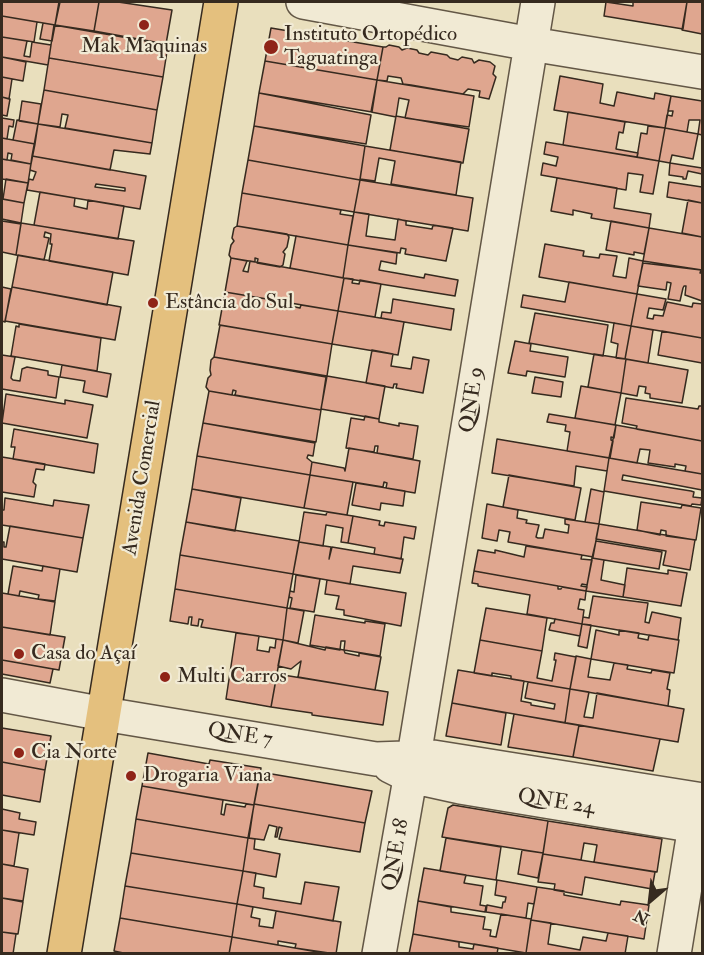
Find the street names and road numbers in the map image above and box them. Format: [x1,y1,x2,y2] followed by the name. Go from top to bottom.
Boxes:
[455,365,491,435] street label: QNE 9
[118,399,168,557] street label: Avenida Comercial
[206,718,274,754] street label: QNE 7
[516,784,596,822] street label: QNE 24
[378,817,416,893] street label: QNE 18

